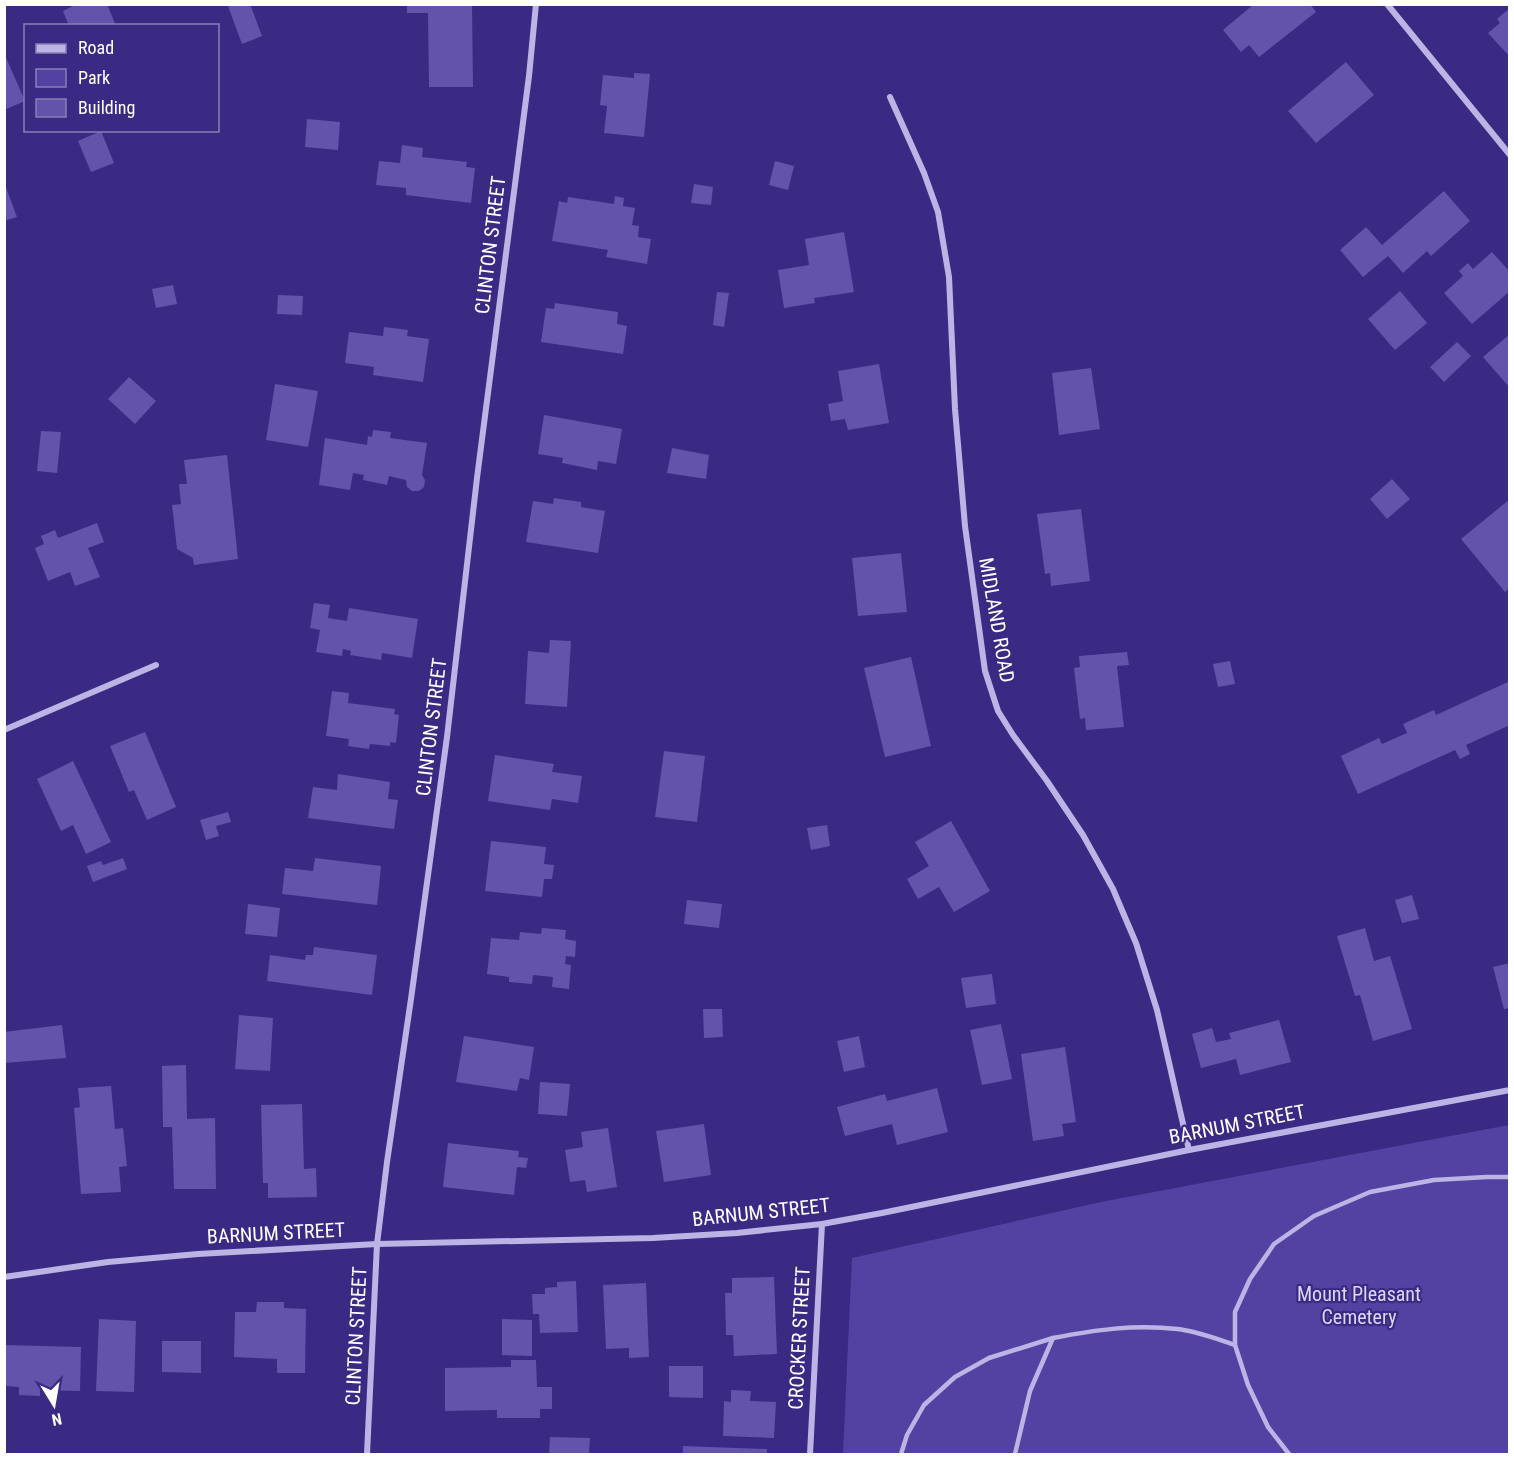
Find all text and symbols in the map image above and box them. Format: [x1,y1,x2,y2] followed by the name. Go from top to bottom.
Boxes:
[24,24,219,132] legend
[78,37,114,58] text: Road
[78,67,110,88] text: Park
[78,97,135,118] text: Building
[470,175,510,315] street label: CLINTON STREET
[974,556,1020,684] street label: MIDLAND ROAD
[411,657,451,797] street label: CLINTON STREET
[1167,1099,1307,1149] street label: BARNUM STREET
[691,1193,831,1231] street label: BARNUM STREET
[206,1217,346,1249] street label: BARNUM STREET
[340,1266,372,1406] street label: CLINTON STREET
[783,1266,815,1410] street label: CROCKER STREET
[1297,1282,1421,1329] park label: Mount Pleasant Cemetery
[24,1375,84,1435] north arrow
[50,1409,63,1429] text: N

